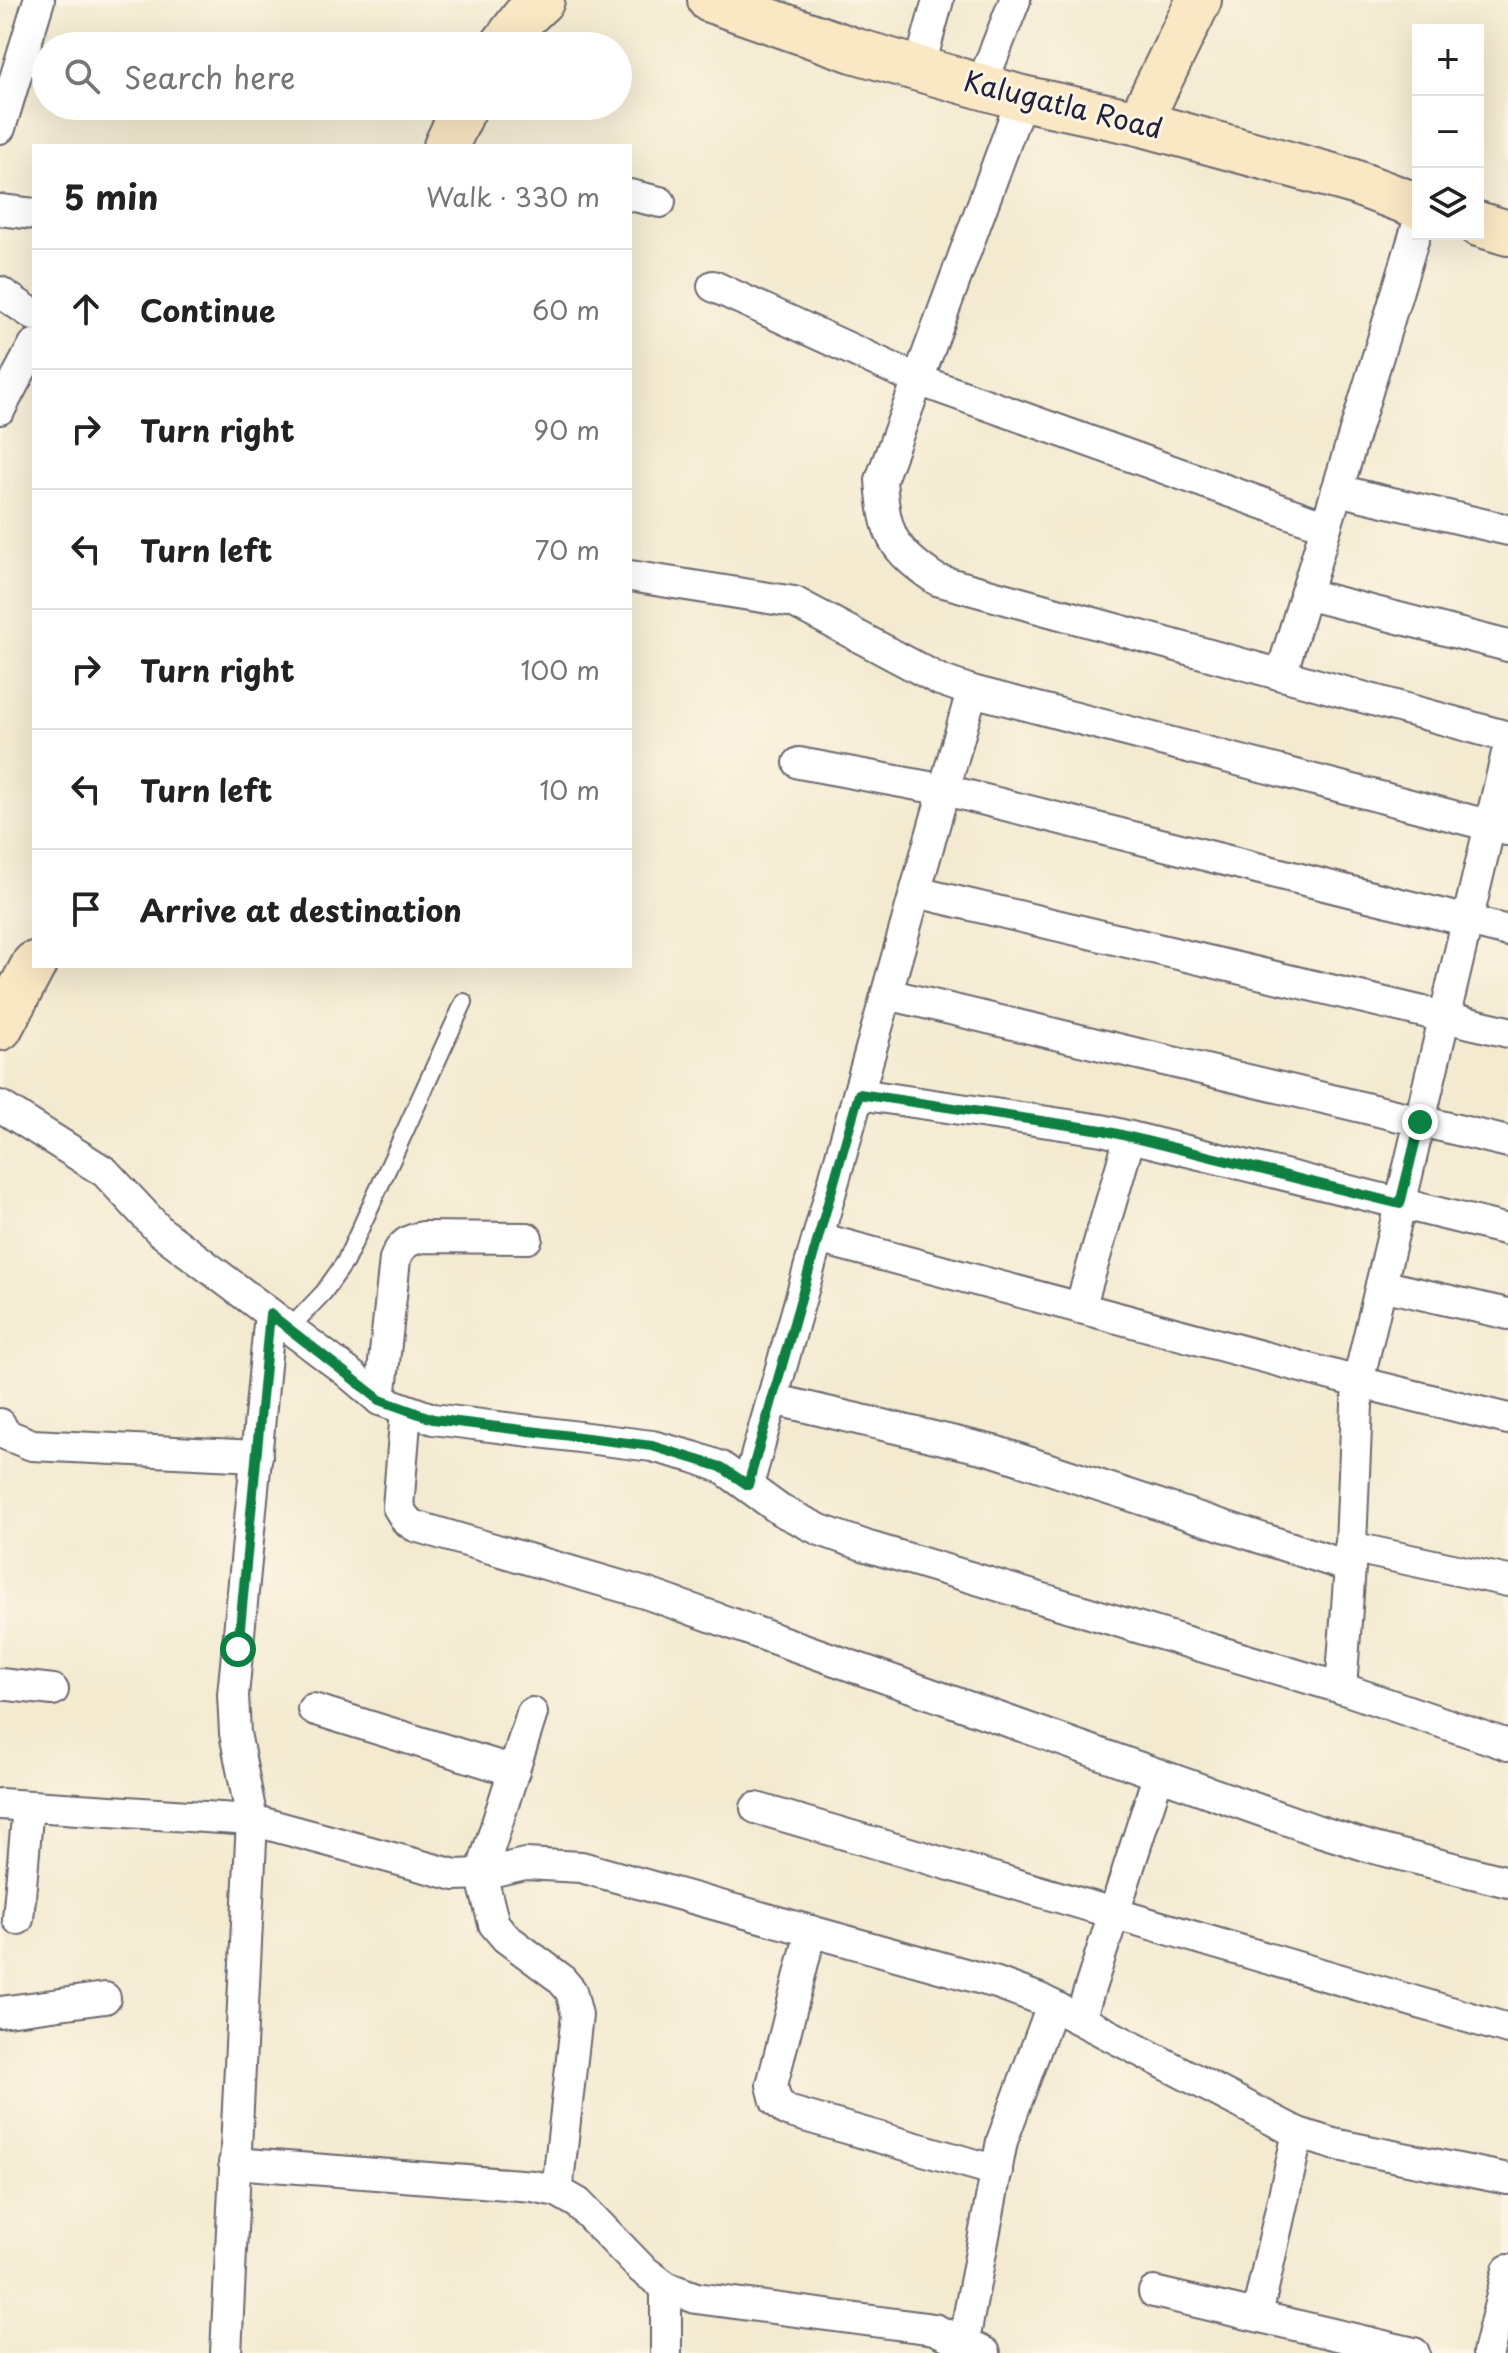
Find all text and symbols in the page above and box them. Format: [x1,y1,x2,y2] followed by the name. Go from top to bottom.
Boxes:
[1412,24,1484,240] map controls
[1412,24,1484,96] button: +
[32,32,632,120] search box
[60,54,104,98] icon: search
[124,54,296,99] text: Search here
[959,58,1167,149] street label: Kalugatla Road
[1412,96,1484,168] button: −
[1412,168,1484,240] button: layers
[64,170,158,222] text: 5 min
[426,177,600,216] text: Walk · 330 m
[64,287,108,331] icon: ahead
[140,287,275,332] text: Continue
[532,290,600,329] text: 60 m
[64,407,108,451] icon: right
[140,407,295,452] text: Turn right
[533,410,600,449] text: 90 m
[64,527,108,571] icon: left
[140,527,272,572] text: Turn left
[535,530,600,569] text: 70 m
[64,647,108,691] icon: right
[140,647,295,692] text: Turn right
[520,650,600,689] text: 100 m
[64,767,108,811] icon: left
[140,767,272,812] text: Turn left
[539,770,600,809] text: 10 m
[64,887,108,931] icon: arrive
[140,887,462,932] text: Arrive at destination
[1402,1104,1438,1140] route end
[220,1631,256,1667] route start

